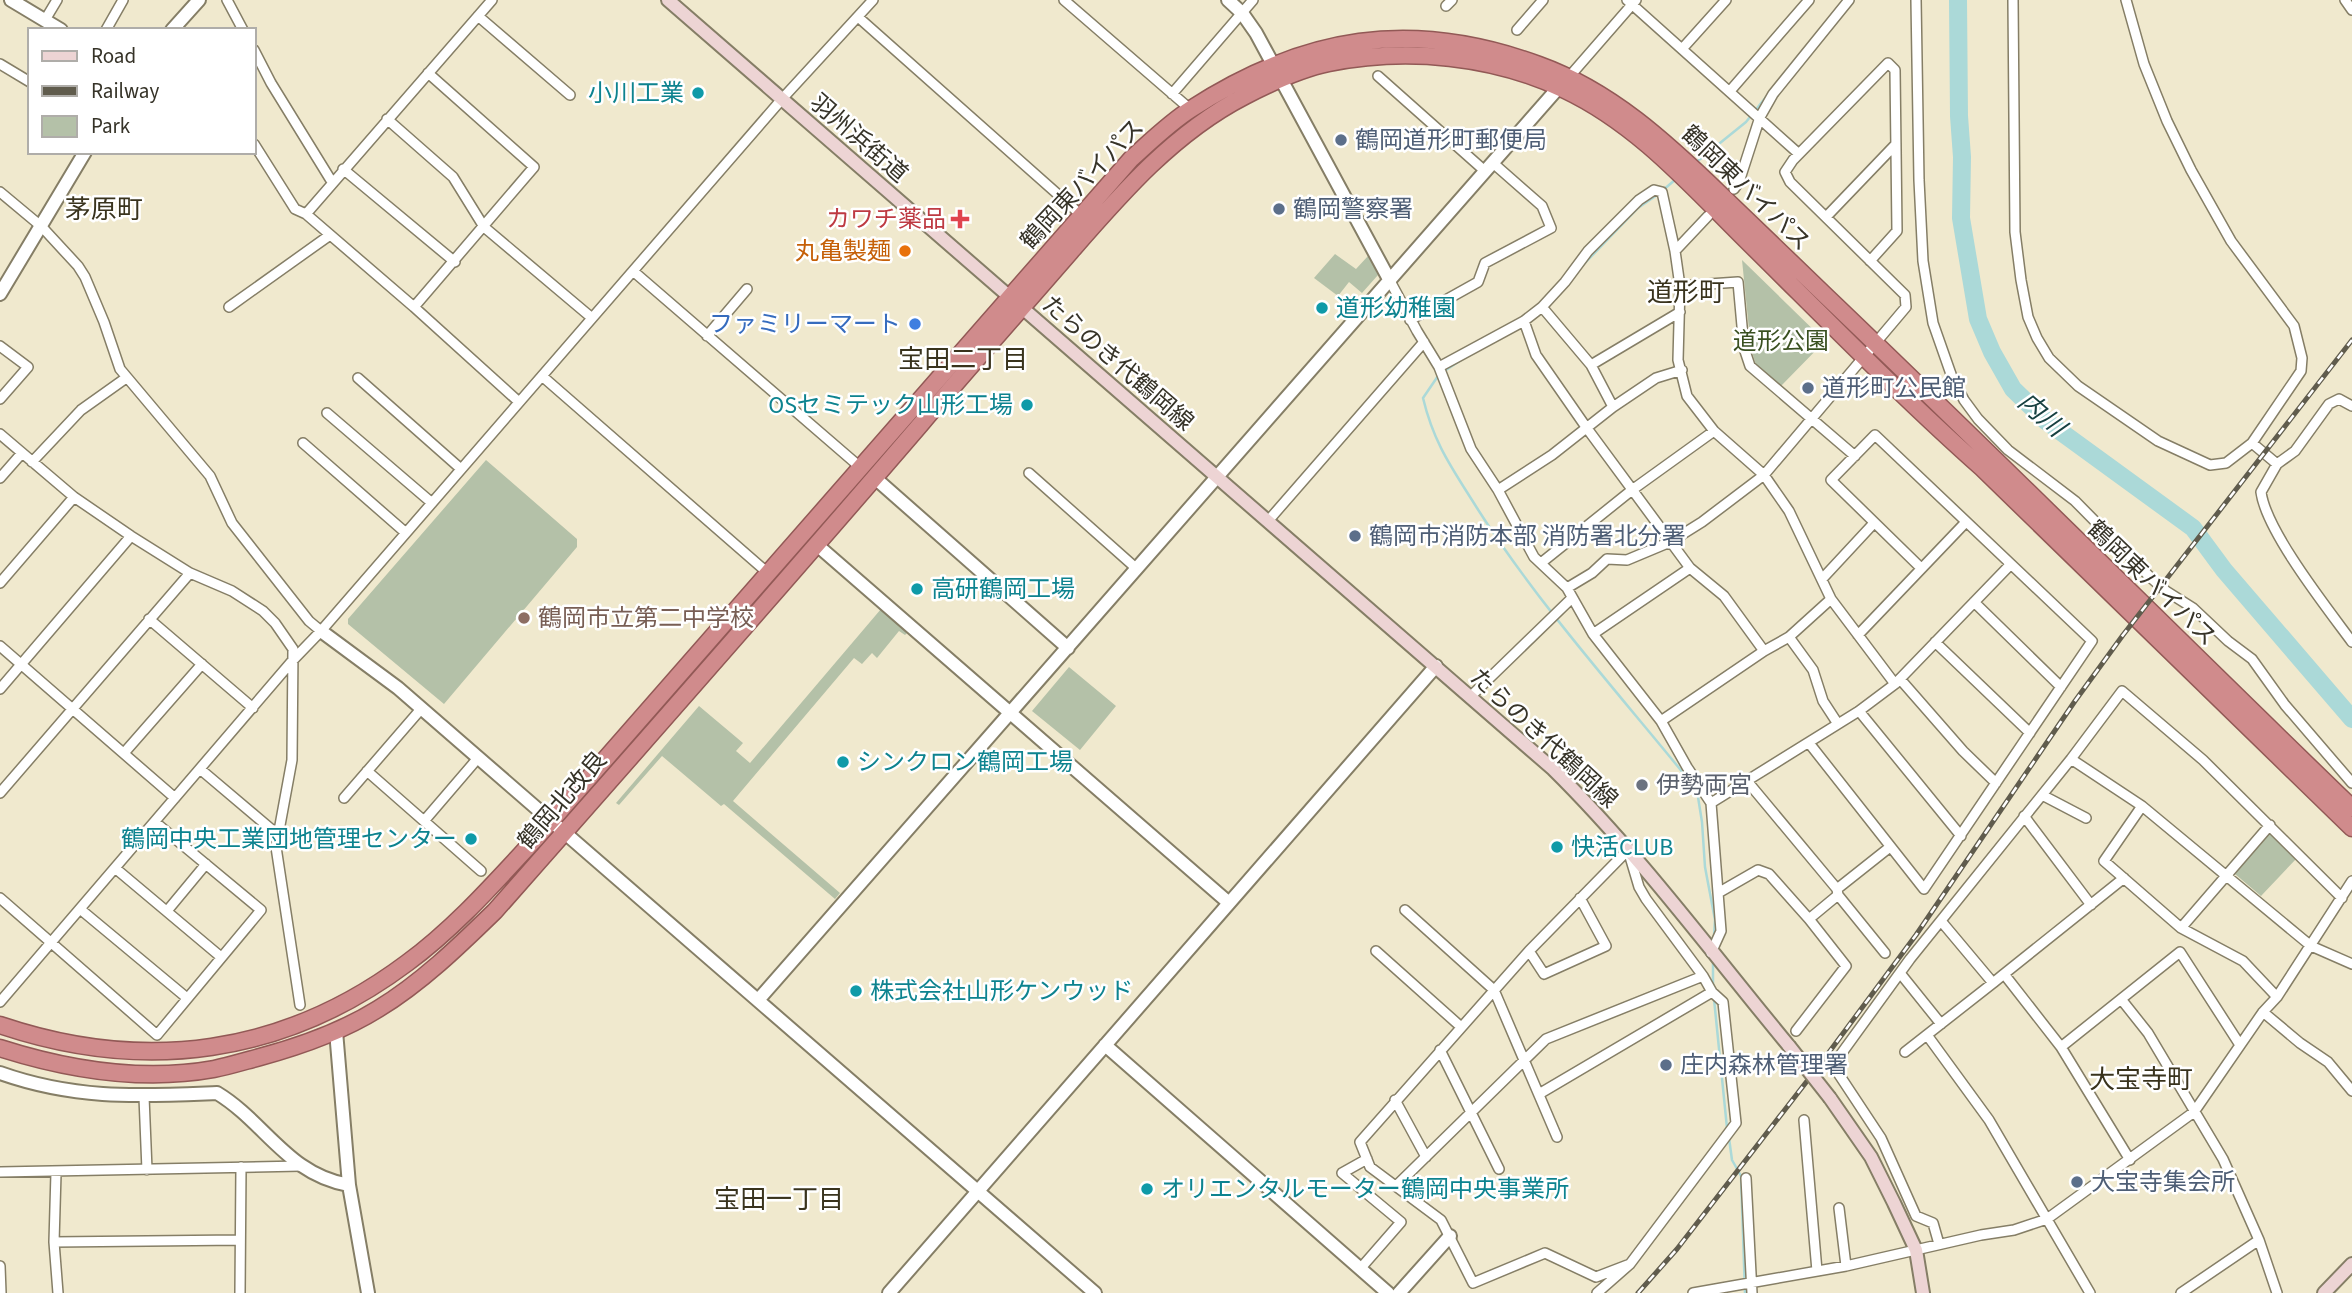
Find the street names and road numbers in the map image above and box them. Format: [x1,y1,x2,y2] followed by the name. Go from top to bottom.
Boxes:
[802,86,915,191] street label: 羽州浜街道
[1012,111,1152,258] street label: 鶴岡東バイパス
[1673,118,1818,259] street label: 鶴岡東バイパス
[1034,287,1201,439] street label: たらのき代鶴岡線
[2079,513,2224,654] street label: 鶴岡東バイパス
[1462,660,1626,816] street label: たらのき代鶴岡線
[510,744,615,857] street label: 鶴岡北改良

